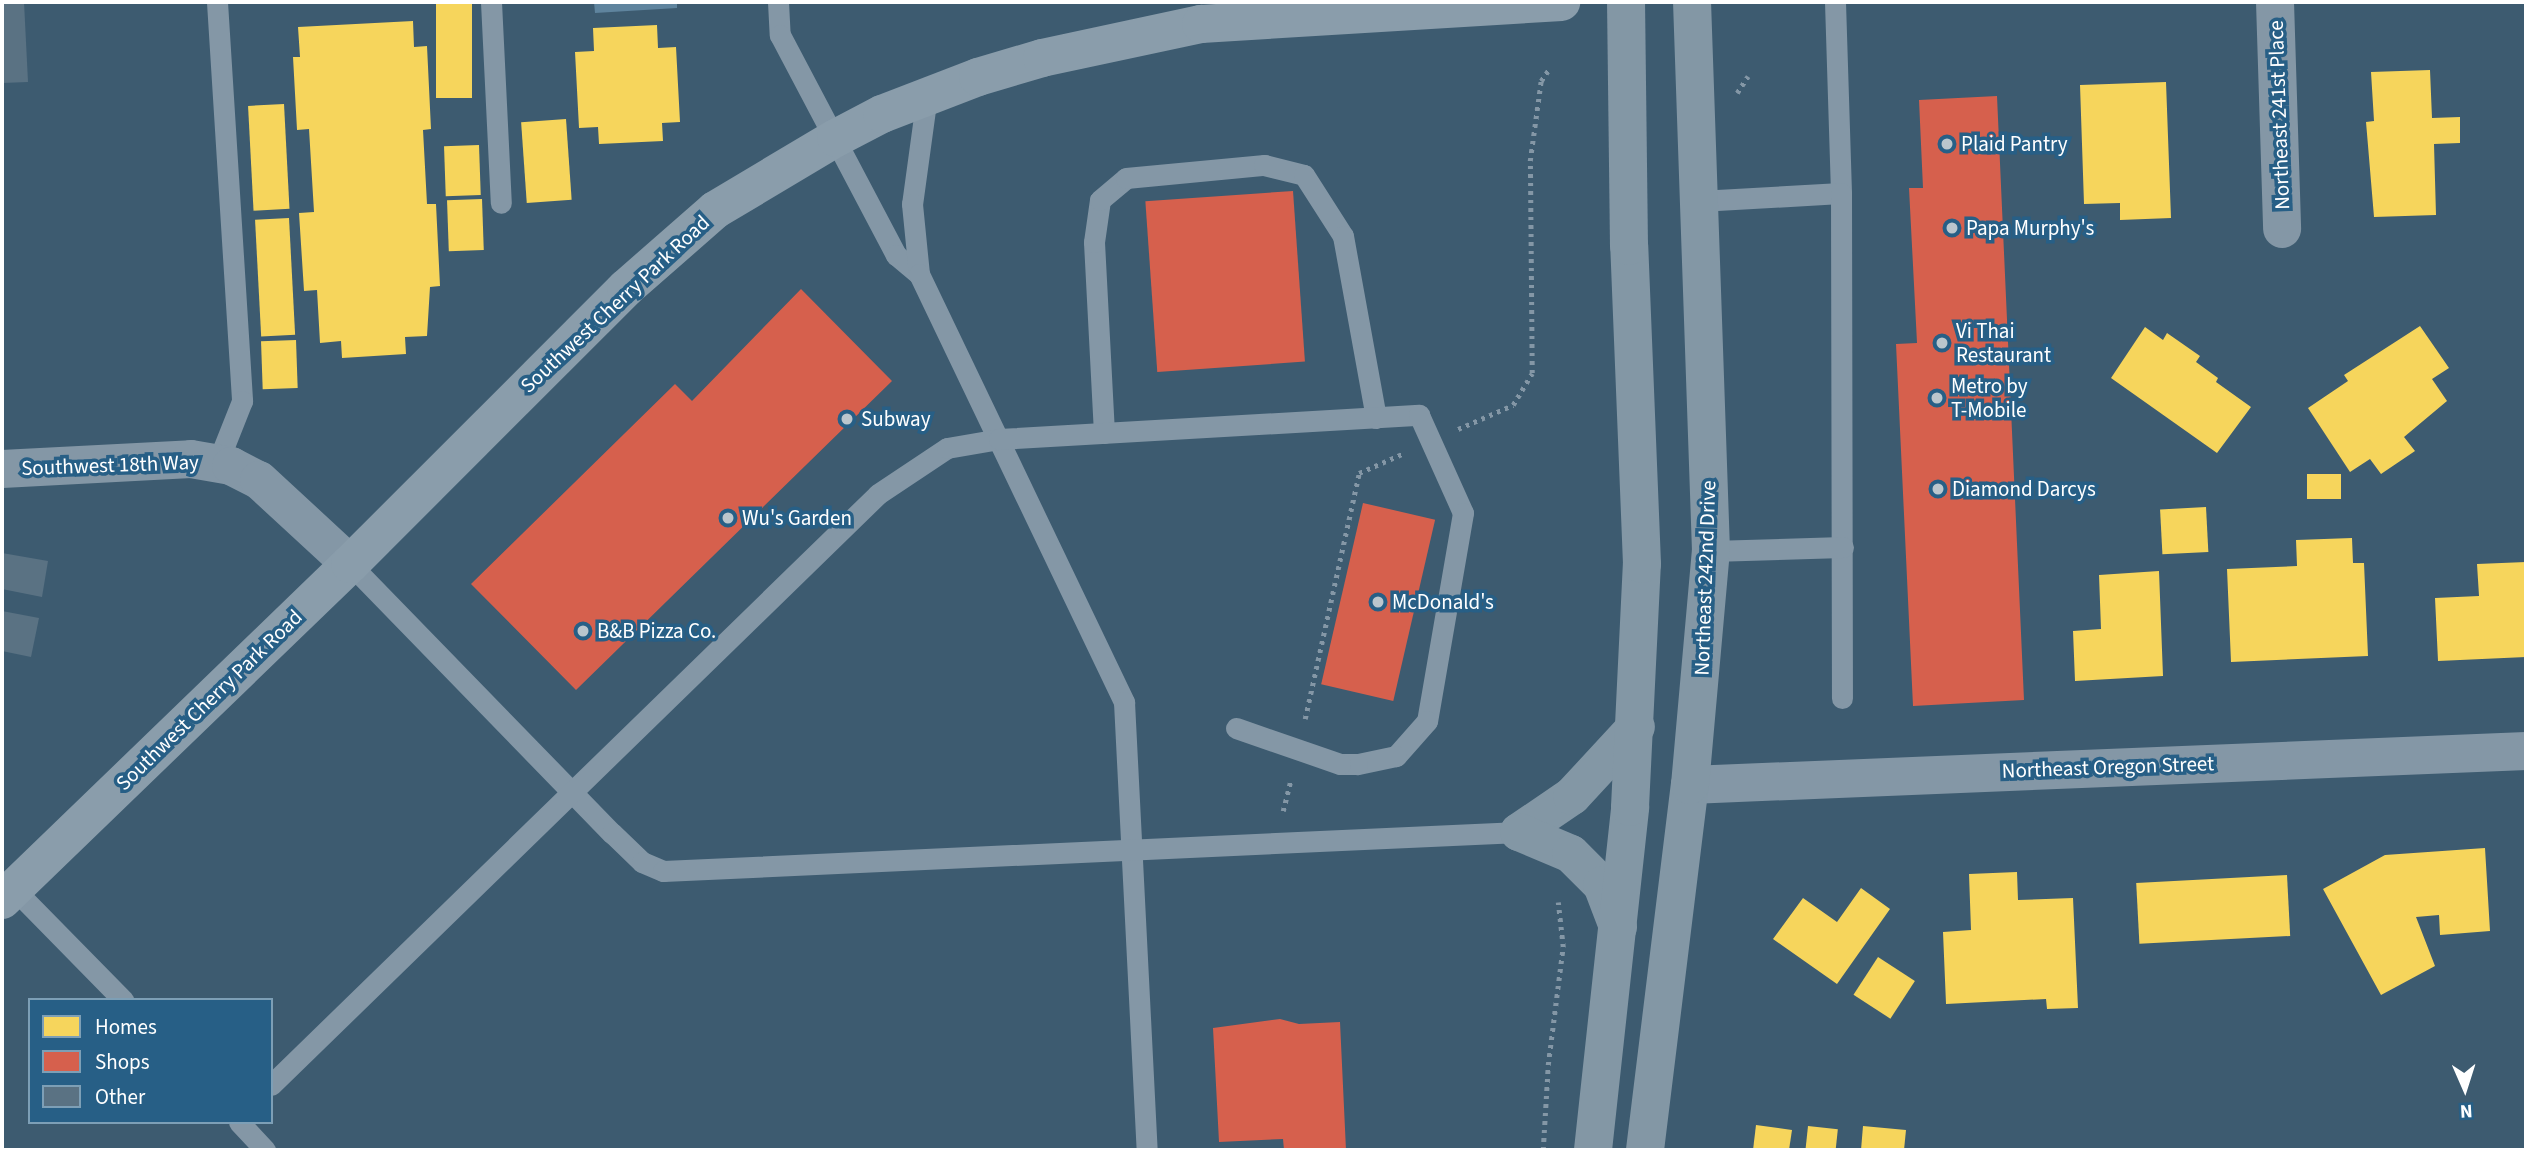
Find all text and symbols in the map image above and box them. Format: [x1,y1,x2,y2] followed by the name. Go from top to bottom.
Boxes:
[2263,20,2295,210] street label: Northeast 241st Place
[1961,131,2068,157] place label: Plaid Pantry
[1939,136,1955,152] marker: Plaid Pantry
[515,210,715,398] street label: Southwest Cherry Park Road
[1966,215,2094,241] place label: Papa Murphy's
[1944,220,1960,236] marker: Papa Murphy's
[1956,318,2051,368] place label: Vi Thai Restaurant
[1934,335,1950,351] marker: Vi Thai Restaurant
[1951,373,2028,423] place label: Metro by T-Mobile
[1929,390,1945,406] marker: Metro by T-Mobile
[861,406,930,432] place label: Subway
[839,411,855,427] marker: Subway
[21,449,199,481] street label: Southwest 18th Way
[1952,476,2096,502] place label: Diamond Darcys
[1689,480,1721,676] street label: Northeast 242nd Drive
[1930,481,1946,497] marker: Diamond Darcys
[742,505,852,531] place label: Wu's Garden
[720,510,736,526] marker: Wu's Garden
[1392,589,1494,615] place label: McDonald's
[1370,594,1386,610] marker: McDonald's
[111,604,307,796] street label: Southwest Cherry Park Road
[597,618,716,644] place label: B&B Pizza Co.
[575,623,591,639] marker: B&B Pizza Co.
[2001,751,2215,783] street label: Northeast Oregon Street
[28,998,273,1124] legend
[95,1012,157,1042] text: Homes
[95,1047,149,1077] text: Shops
[2430,1054,2500,1124] north arrow
[95,1082,145,1112] text: Other
[2459,1097,2473,1124] text: N

